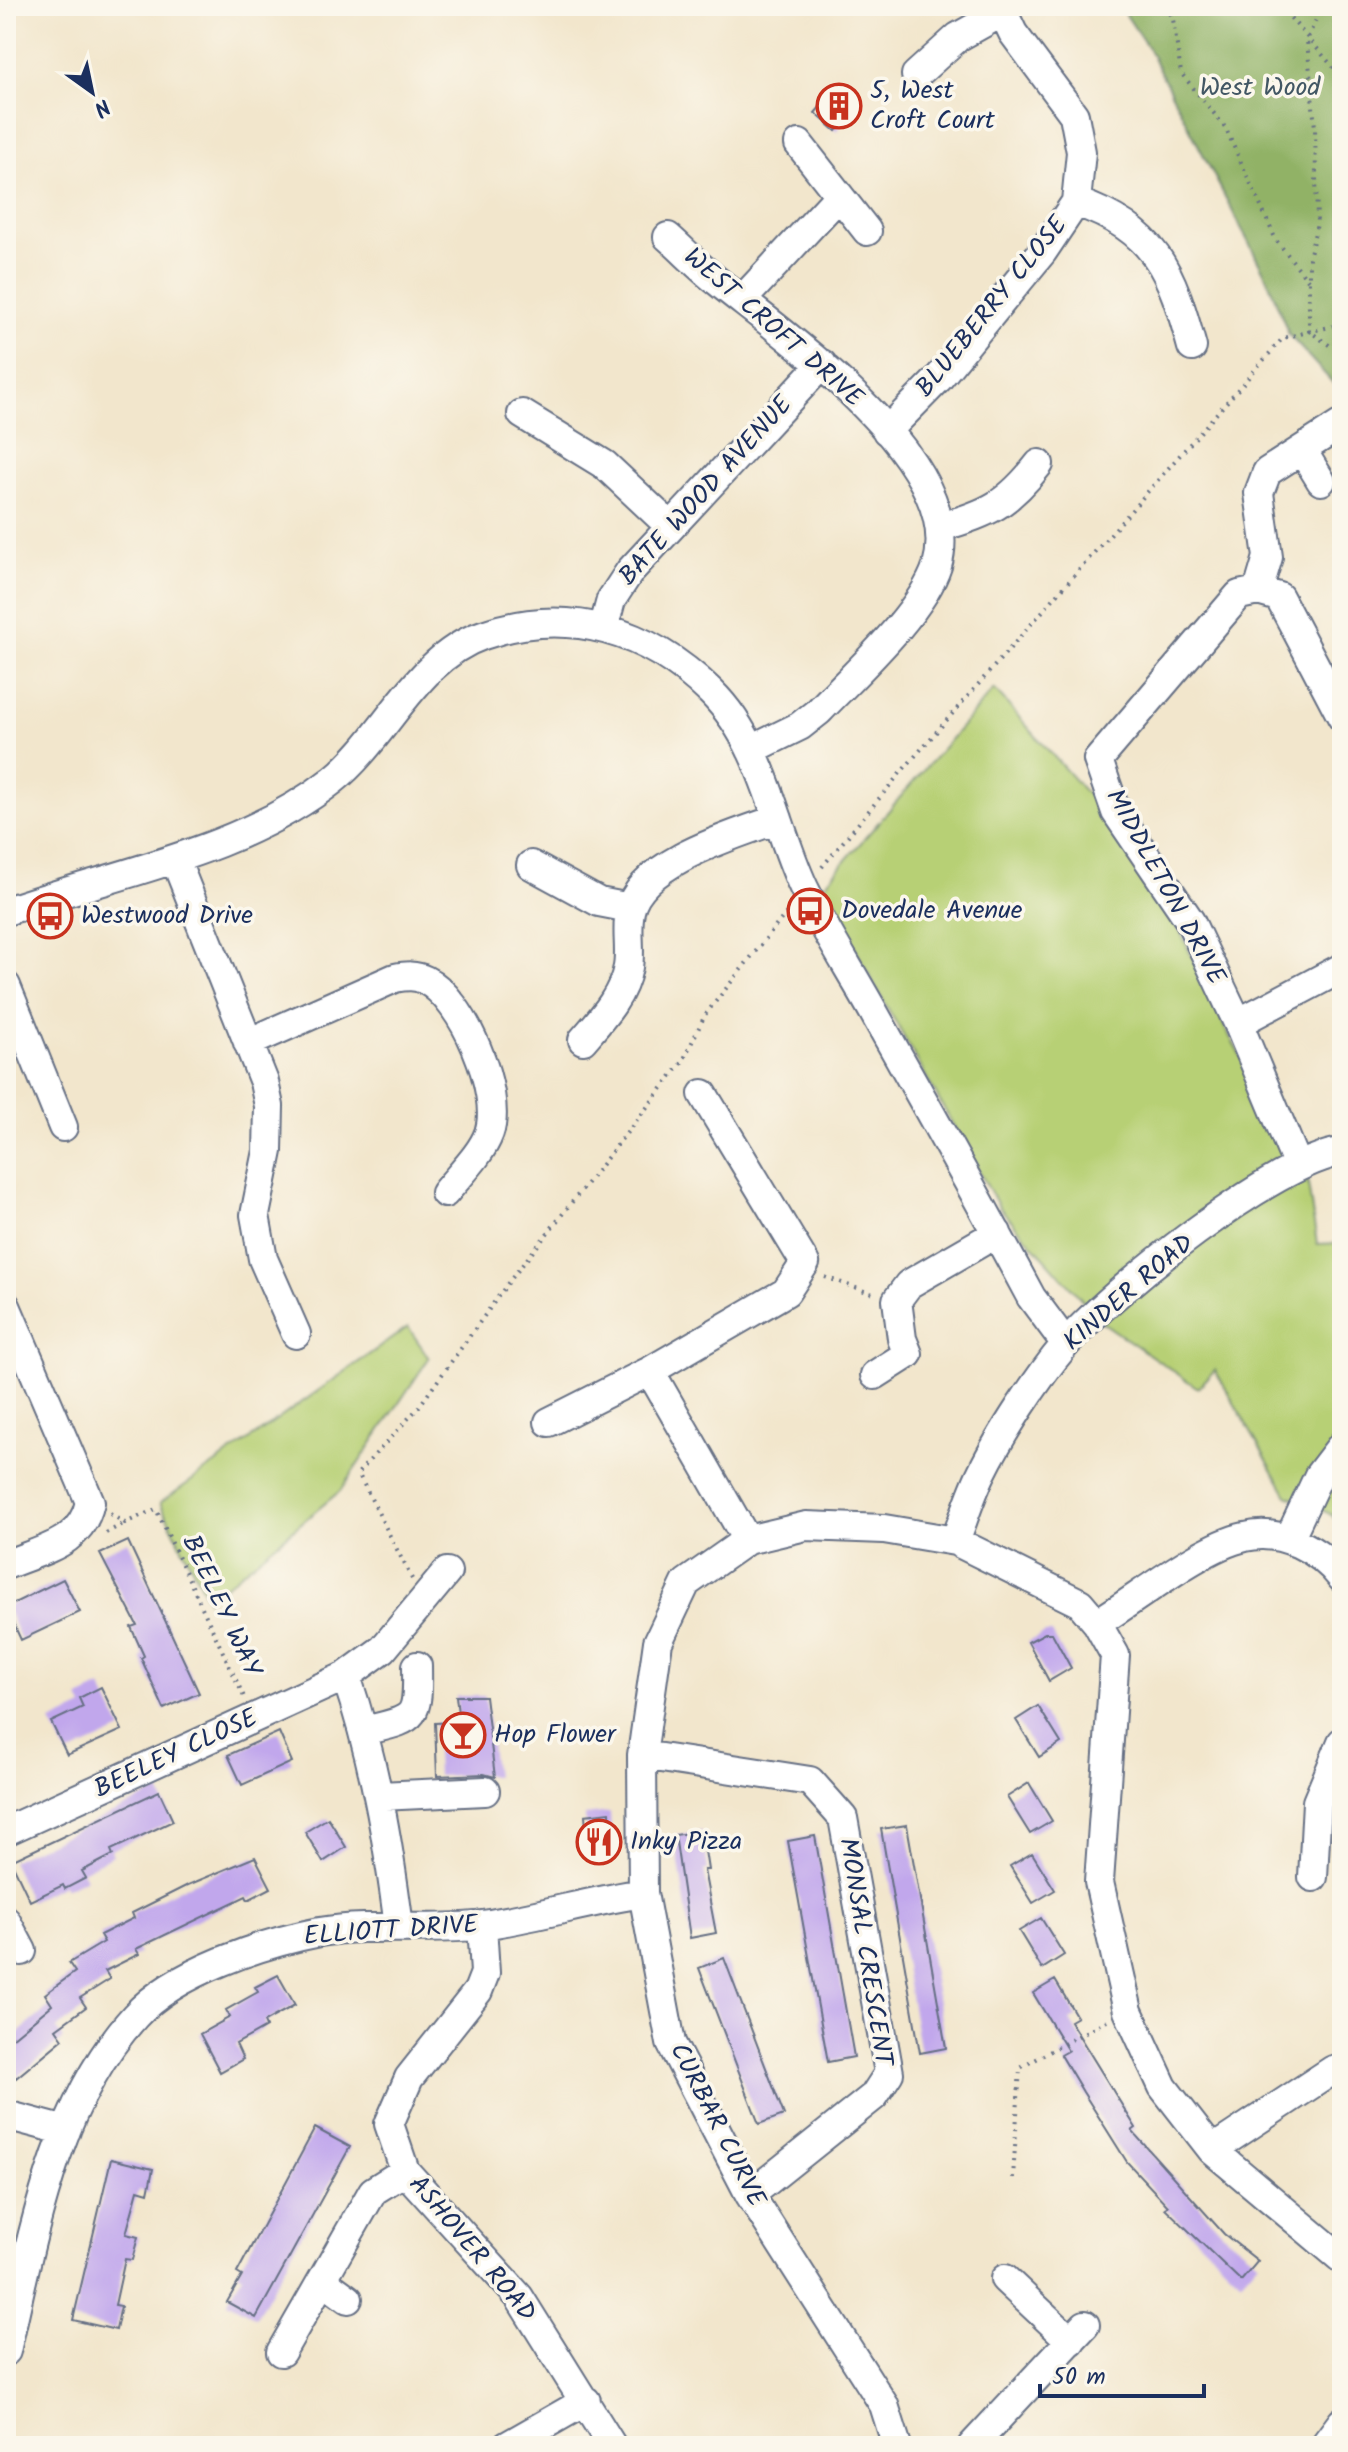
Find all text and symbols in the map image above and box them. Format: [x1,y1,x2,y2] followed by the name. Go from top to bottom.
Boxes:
[52,52,132,132] north arrow
[1200,67,1321,109] park label: West Wood
[870,70,996,142] place label: 5, West Croft Court
[815,82,863,130] building icon: 5, West Croft Court
[86,88,117,125] text: N
[905,206,1079,407] street label: BLUEBERRY CLOSE
[673,238,873,419] street label: WEST CROFT DRIVE
[609,386,804,596] street label: BATE WOOD AVENUE
[1094,781,1237,993] street label: MIDDLETON DRIVE
[786,887,834,935] bus stop icon: Dovedale Avenue
[841,890,1023,932] place label: Dovedale Avenue
[26,892,74,940] bus stop icon: Westwood Drive
[81,895,253,937] place label: Westwood Drive
[1054,1224,1204,1362] street label: KINDER ROAD
[170,1528,273,1685] street label: BEELEY WAY
[87,1697,266,1810] street label: BEELEY CLOSE
[439,1711,487,1759] bar icon: Hop Flower
[494,1714,617,1756] place label: Hop Flower
[575,1818,623,1866] restaurant icon: Inky Pizza
[630,1821,742,1863] place label: Inky Pizza
[826,1835,904,2071] street label: MONSAL CRESCENT
[302,1904,480,1958] street label: ELLIOTT DRIVE
[658,2035,777,2215] street label: CURBAR CURVE
[398,2166,546,2332] street label: ASHOVER ROAD
[1040,2348,1204,2398] scale bar
[1052,2358,1106,2397] text: 50 m

